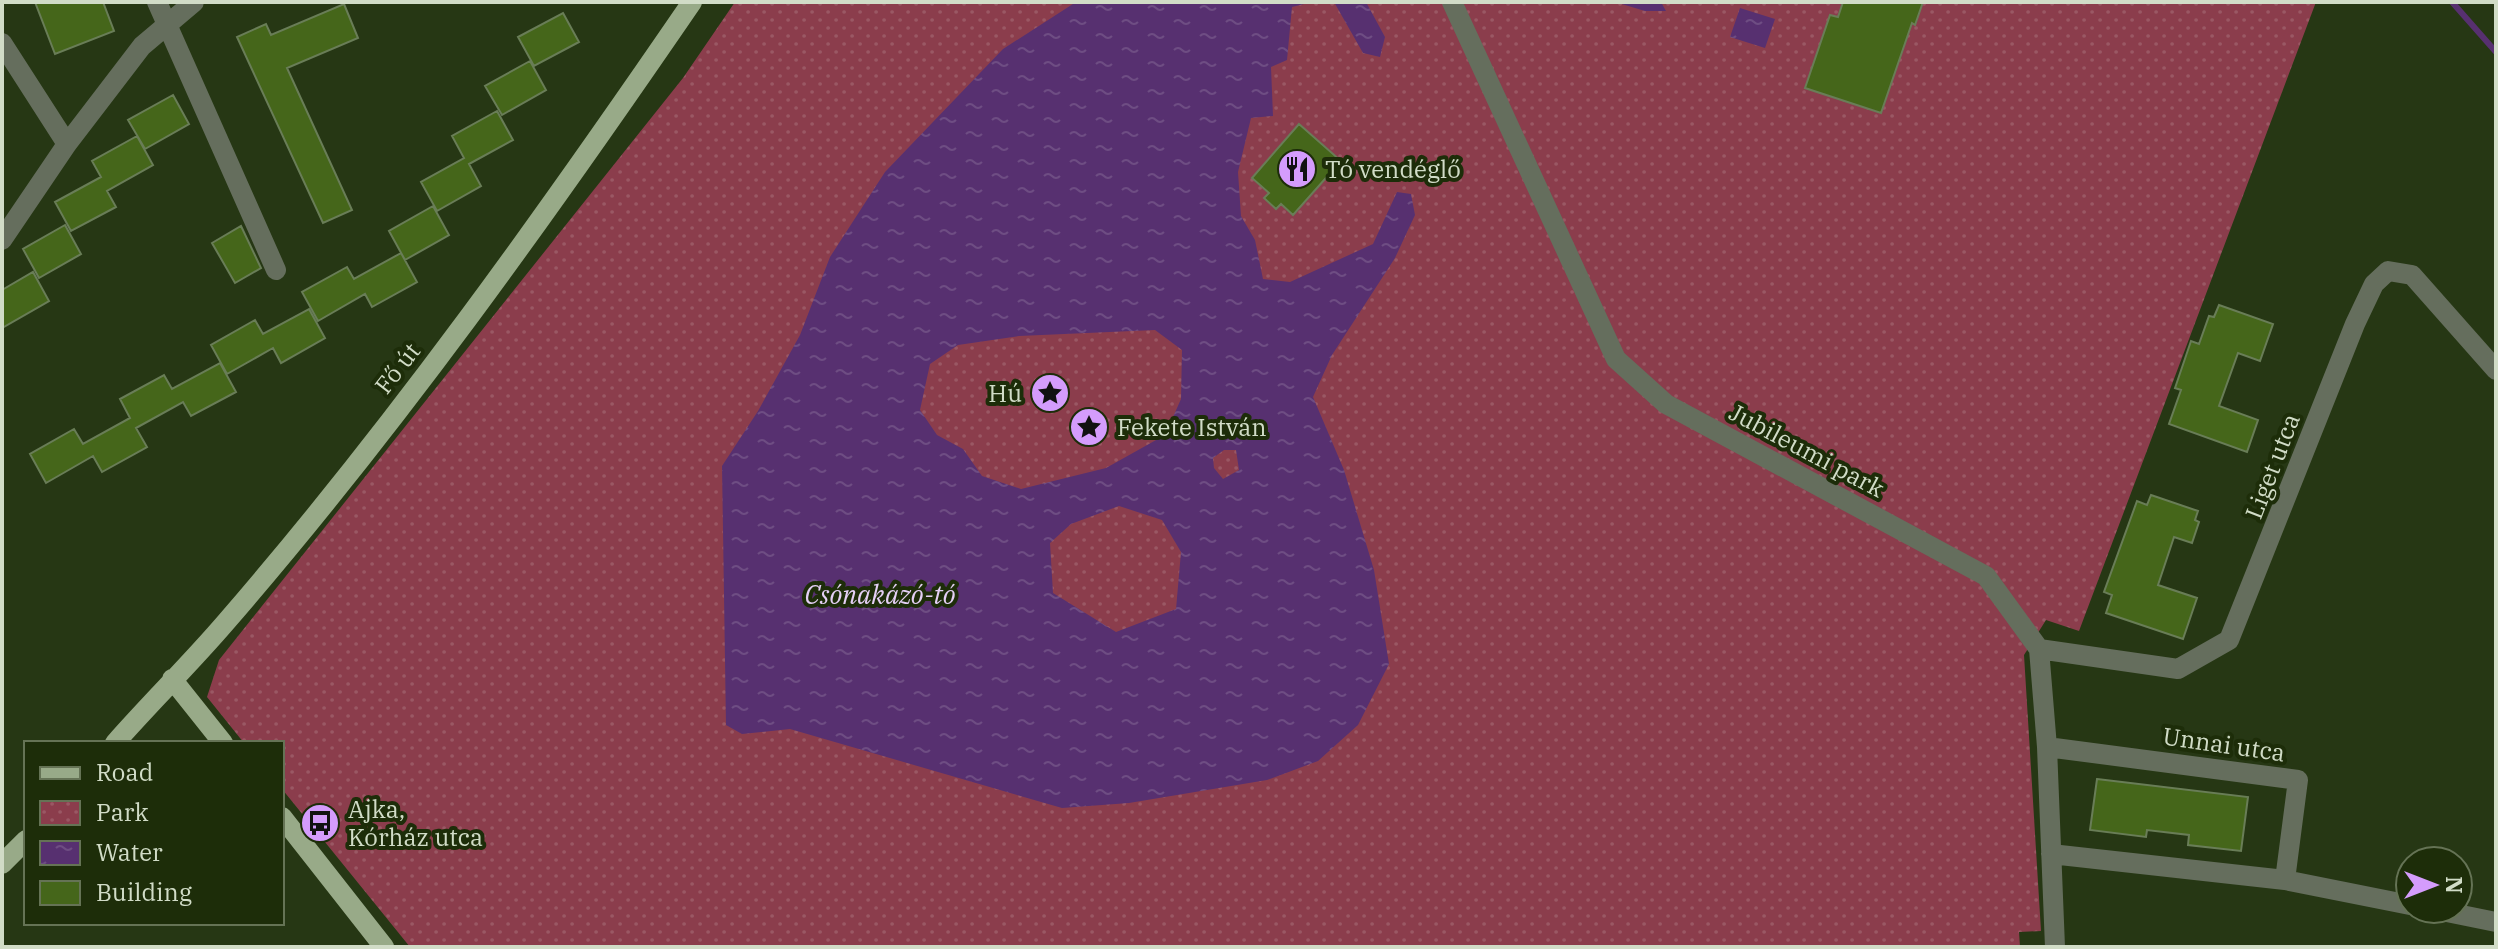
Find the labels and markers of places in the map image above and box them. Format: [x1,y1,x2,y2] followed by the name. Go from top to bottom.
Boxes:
[1276,148,1318,190] restaurant icon: Tó vendéglő
[1325,153,1461,185] place label: Tó vendéglő
[1029,372,1071,414] place icon: Hú
[988,377,1022,409] place label: Hú
[1068,406,1110,448] place icon: Fekete István
[1117,411,1267,443] place label: Fekete István
[348,793,483,853] place label: Ajka, Kórház utca
[299,802,341,844] bus stop icon: Ajka, Kórház utca

